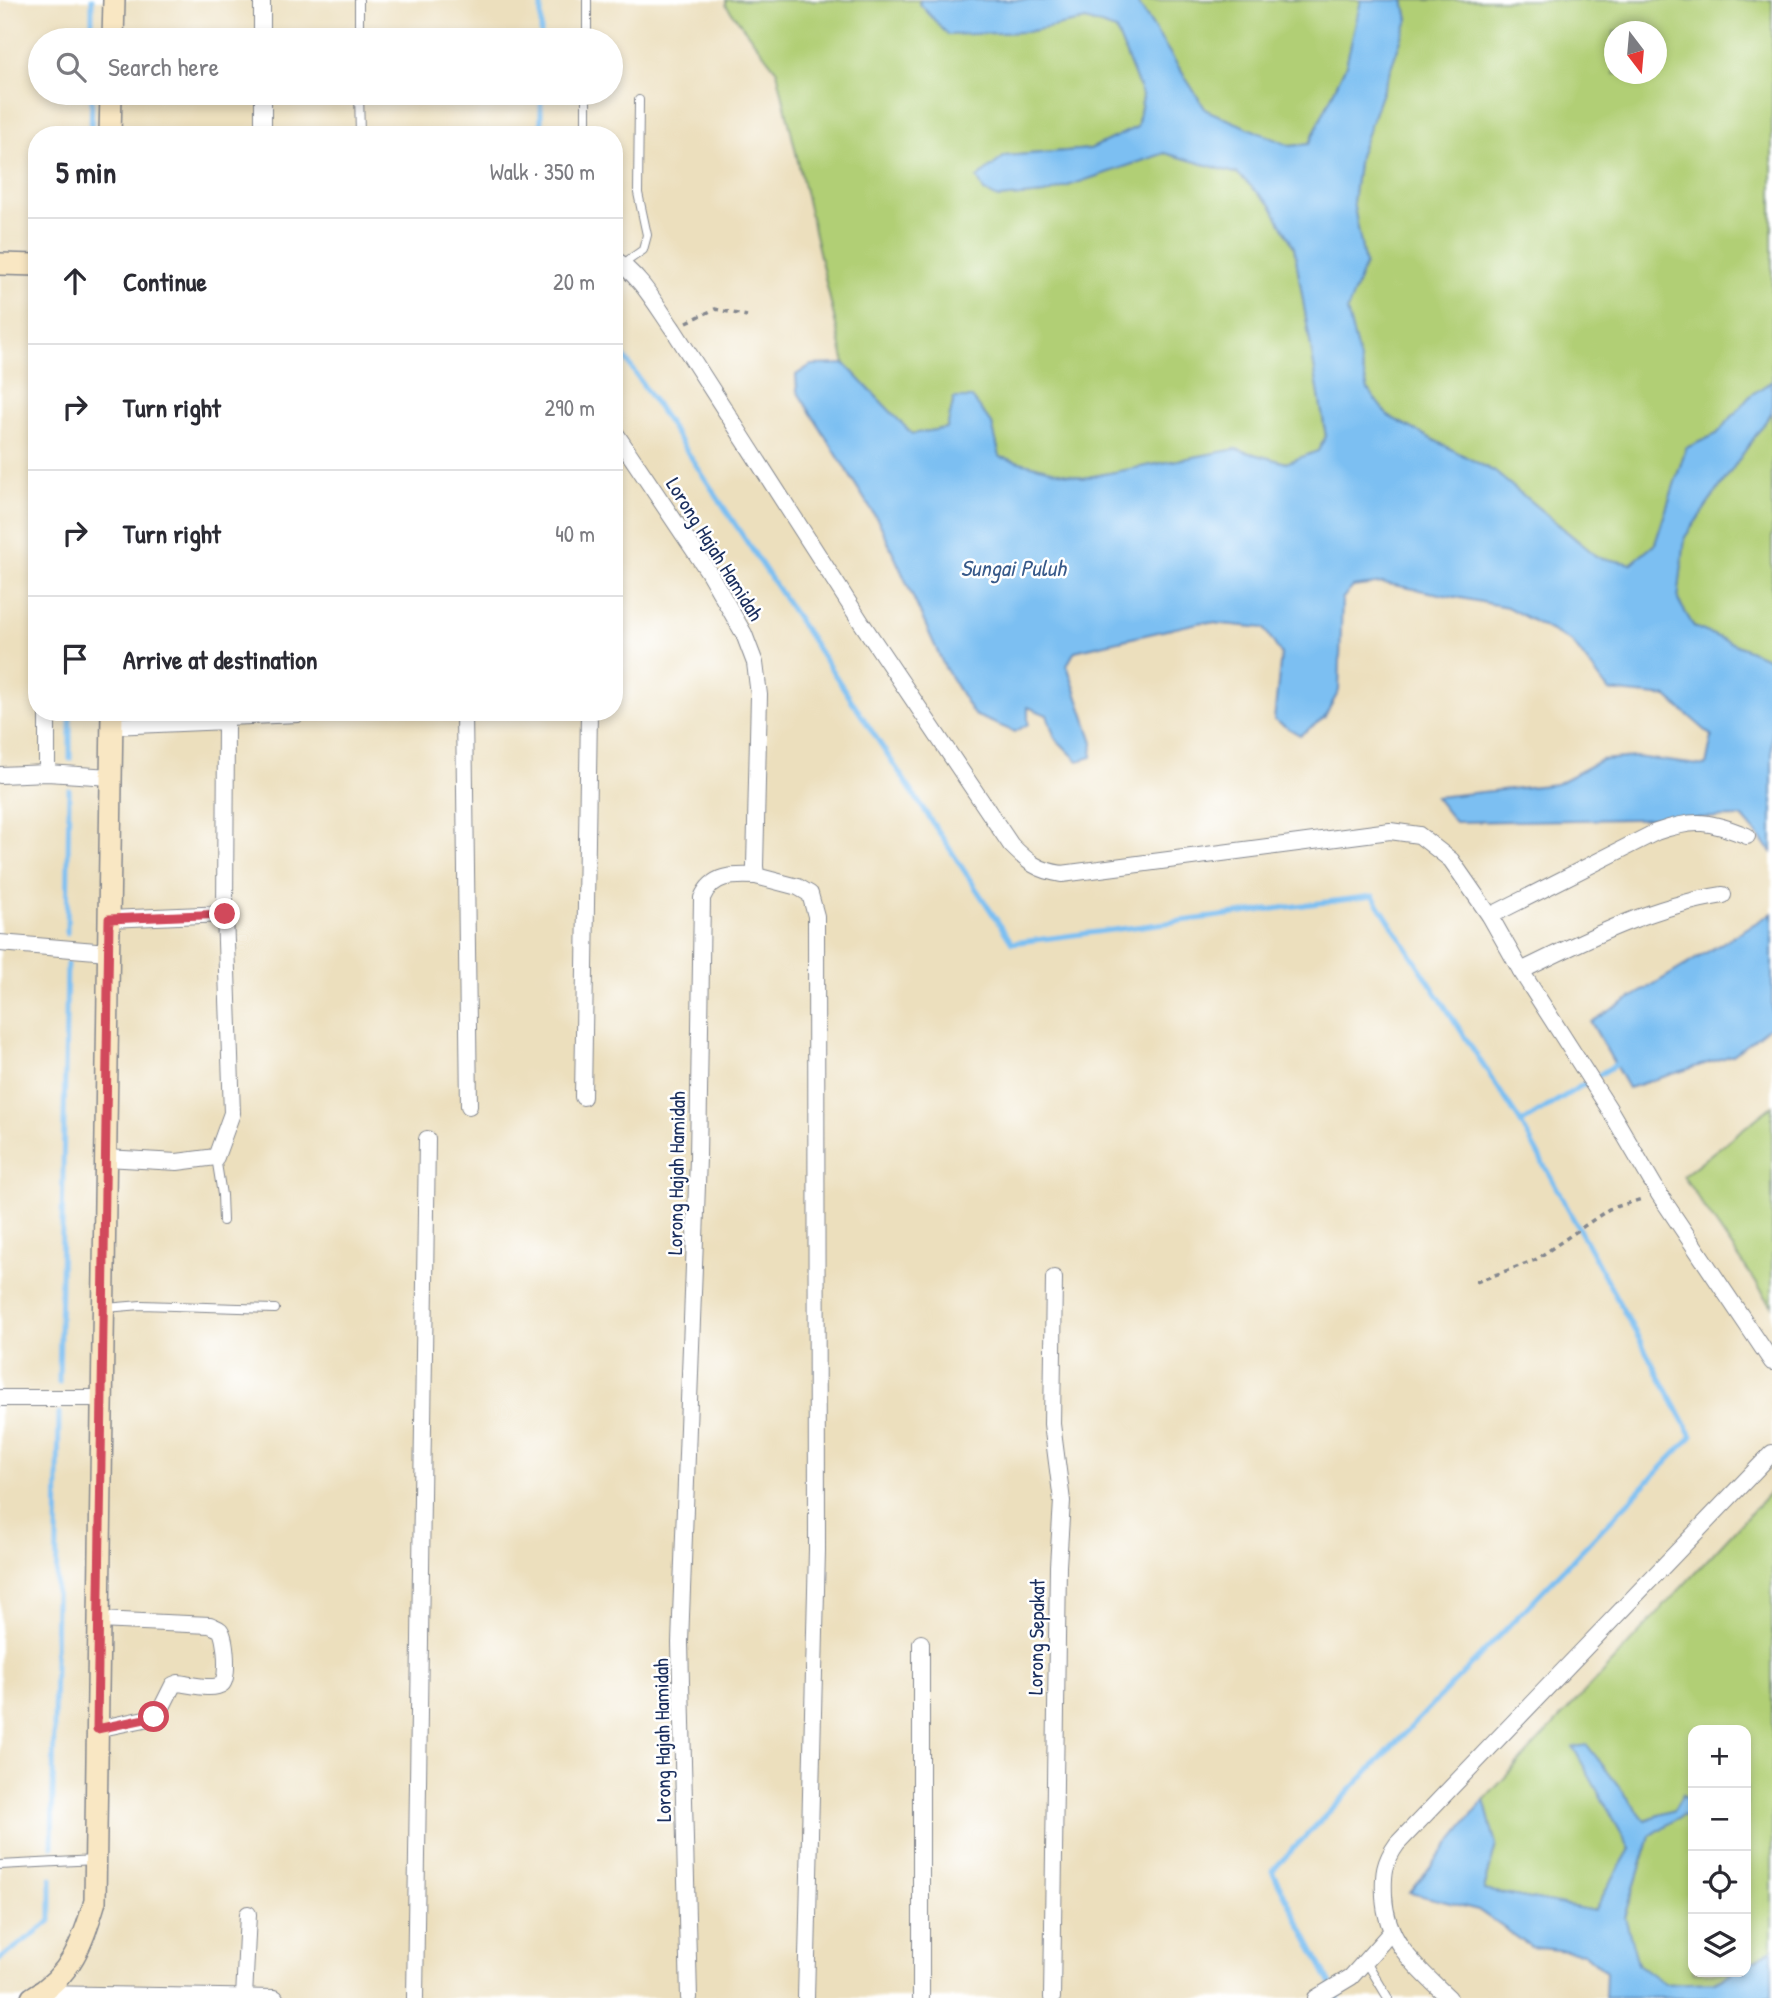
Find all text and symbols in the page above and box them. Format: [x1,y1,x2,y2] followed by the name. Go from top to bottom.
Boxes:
[1604,21,1667,84] north arrow
[28,28,623,105] search box
[52,48,90,86] icon: search
[108,49,219,84] text: Search here
[56,152,116,192] text: 5 min
[490,156,595,187] text: Walk · 350 m
[56,262,94,300] icon: ahead
[123,264,207,299] text: Continue
[553,266,595,297] text: 20 m
[56,388,94,426] icon: right
[123,390,221,425] text: Turn right
[545,392,595,423] text: 290 m
[659,472,771,626] street label: Lorong Hajah Hamidah
[56,514,94,552] icon: right
[123,516,221,551] text: Turn right
[555,518,595,549] text: 40 m
[960,552,1067,584] water label: Sungai Puluh
[56,640,94,678] icon: arrive
[123,642,318,677] text: Arrive at destination
[209,898,240,929] route end
[660,1091,692,1255] street label: Lorong Hajah Hamidah
[1020,1578,1052,1695] street label: Lorong Sepakat
[646,1658,678,1822] street label: Lorong Hajah Hamidah
[138,1701,169,1732] route start
[1688,1725,1751,1977] map controls
[1688,1725,1751,1788] button: +
[1688,1788,1751,1851] button: −
[1688,1851,1751,1914] button: locate
[1688,1914,1751,1977] button: layers

